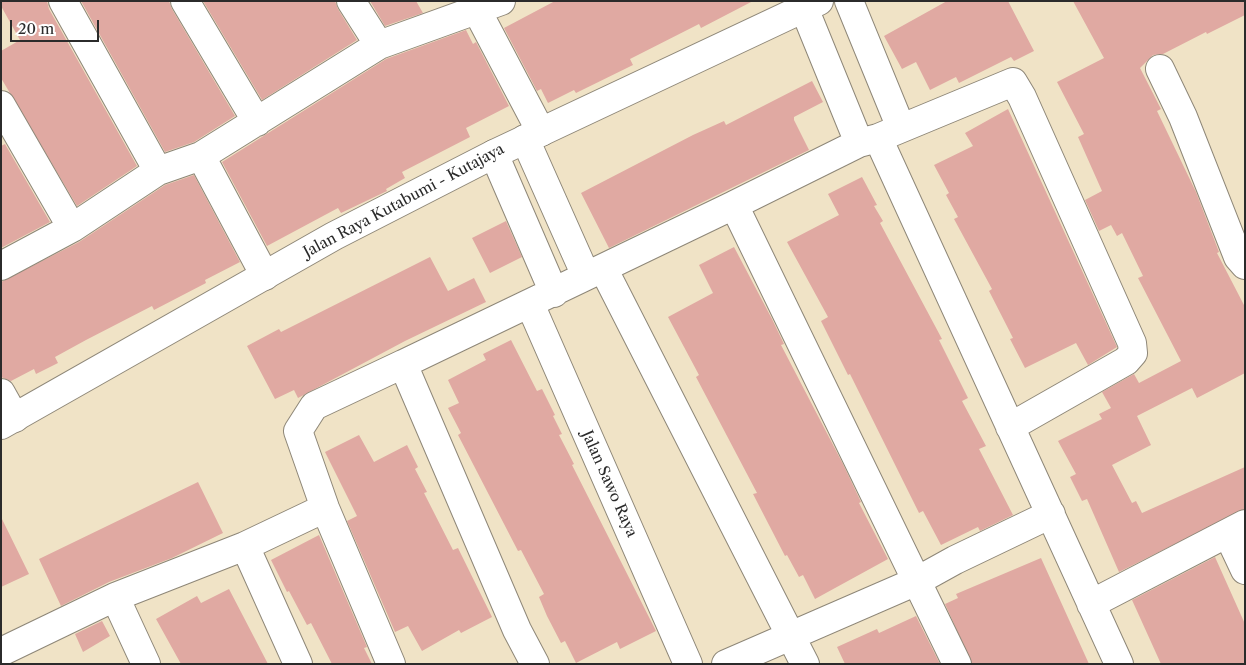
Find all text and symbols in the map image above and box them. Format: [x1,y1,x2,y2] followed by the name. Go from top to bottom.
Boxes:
[12,10,101,42] scale bar
[18,19,54,38] text: 20 m
[301,140,507,262] street label: Jalan Raya Kutabumi - Kutajaya
[577,428,641,540] street label: Jalan Sawo Raya

